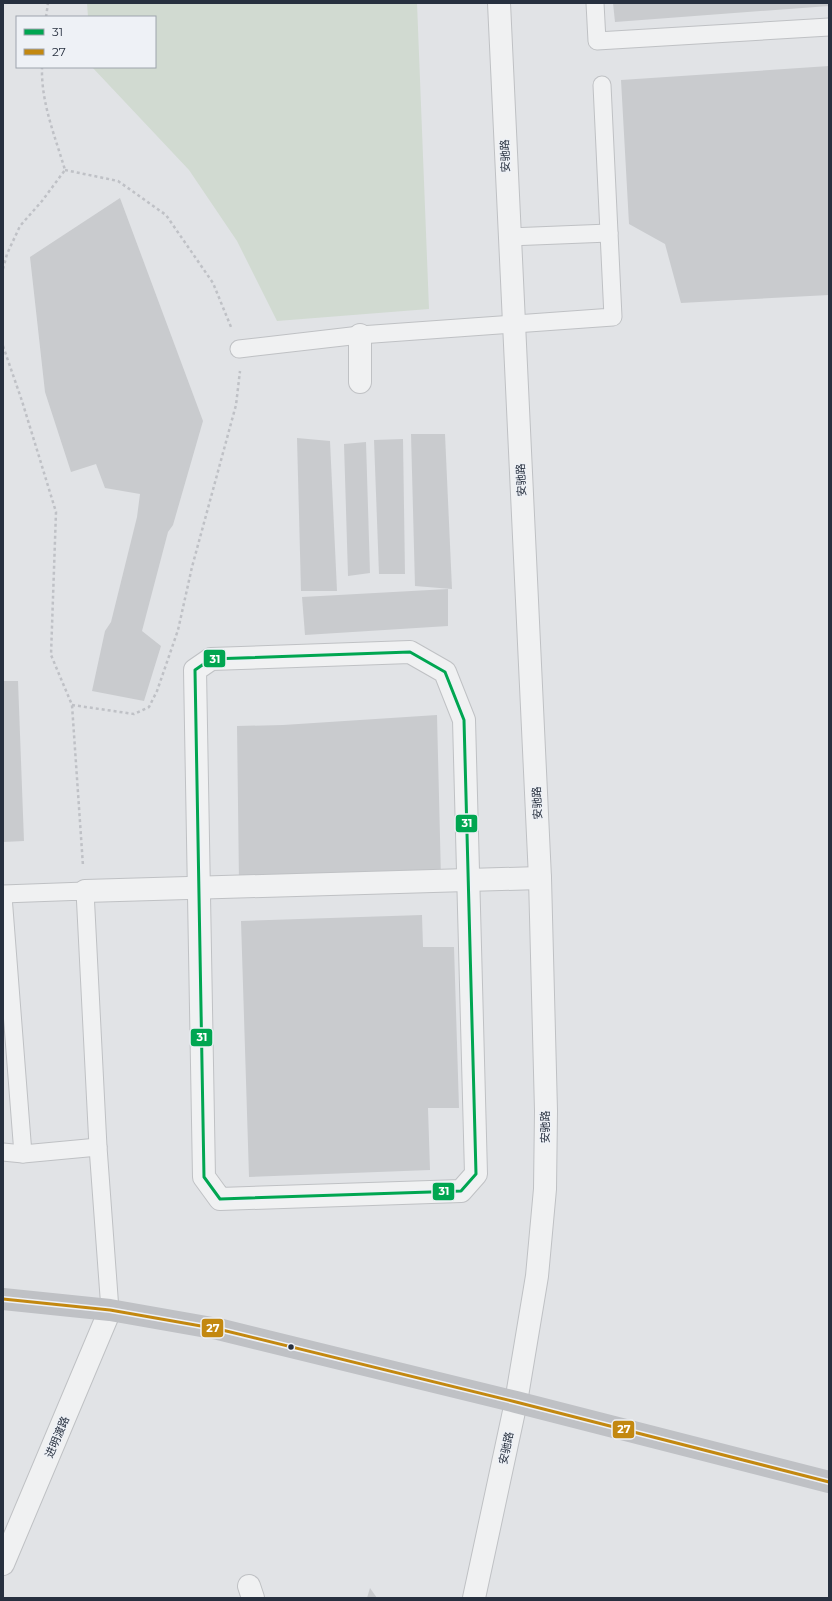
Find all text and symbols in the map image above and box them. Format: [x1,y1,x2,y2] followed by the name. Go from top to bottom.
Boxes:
[16,16,156,68] legend
[52,24,63,39] text: 31
[52,44,66,59] text: 27
[497,139,513,173] street label: 安驰路
[513,463,529,497] street label: 安驰路
[203,649,226,668] line badge: 31
[209,652,220,666] text: 31
[529,786,545,820] street label: 安驰路
[455,814,478,833] line badge: 31
[461,816,472,830] text: 31
[190,1028,213,1047] line badge: 31
[196,1030,207,1044] text: 31
[538,1111,552,1144] street label: 安驰路
[432,1182,455,1201] line badge: 31
[438,1184,449,1198] text: 31
[201,1318,224,1338] line badge: 27
[206,1321,220,1335] text: 27
[286,1342,296,1352] unlabelled marker
[42,1414,72,1460] street label: 进明渡路
[612,1420,635,1439] line badge: 27
[617,1422,631,1436] text: 27
[496,1430,516,1466] street label: 安驰路

